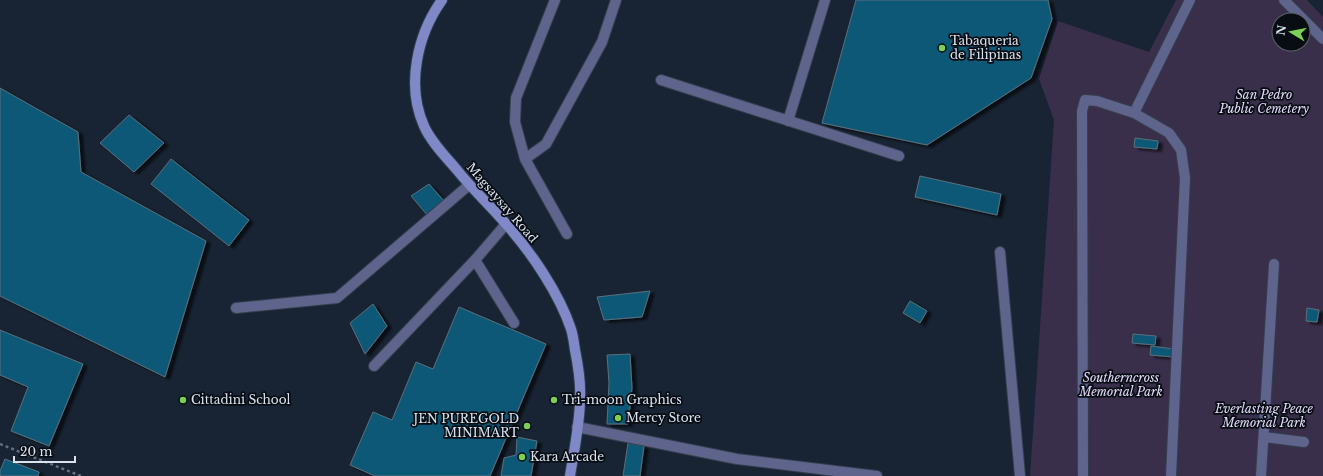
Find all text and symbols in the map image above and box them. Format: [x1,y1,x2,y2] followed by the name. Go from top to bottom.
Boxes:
[1271,12,1311,52] north arrow
[1273,23,1289,37] text: N
[950,33,1021,62] place label: Tabaqueria de Filipinas
[937,43,947,53] marker: Tabaqueria de Filipinas
[1218,87,1310,116] park label: San Pedro Public Cemetery
[464,160,541,246] street label: Magsaysay Road
[1078,370,1163,399] park label: Southerncross Memorial Park
[191,392,291,407] place label: Cittadini School
[562,392,682,407] place label: Tri-moon Graphics
[178,395,188,405] marker: Cittadini School
[549,395,559,405] marker: Tri-moon Graphics
[1214,401,1314,430] park label: Everlasting Peace Memorial Park
[626,410,701,425] place label: Mercy Store
[412,411,519,440] place label: JEN PUREGOLD MINIMART
[613,413,623,423] marker: Mercy Store
[522,421,532,431] marker: JEN PUREGOLD MINIMART
[14,438,75,464] scale bar
[20,444,52,459] text: 20 m
[530,449,604,464] place label: Kara Arcade
[517,452,527,462] marker: Kara Arcade

